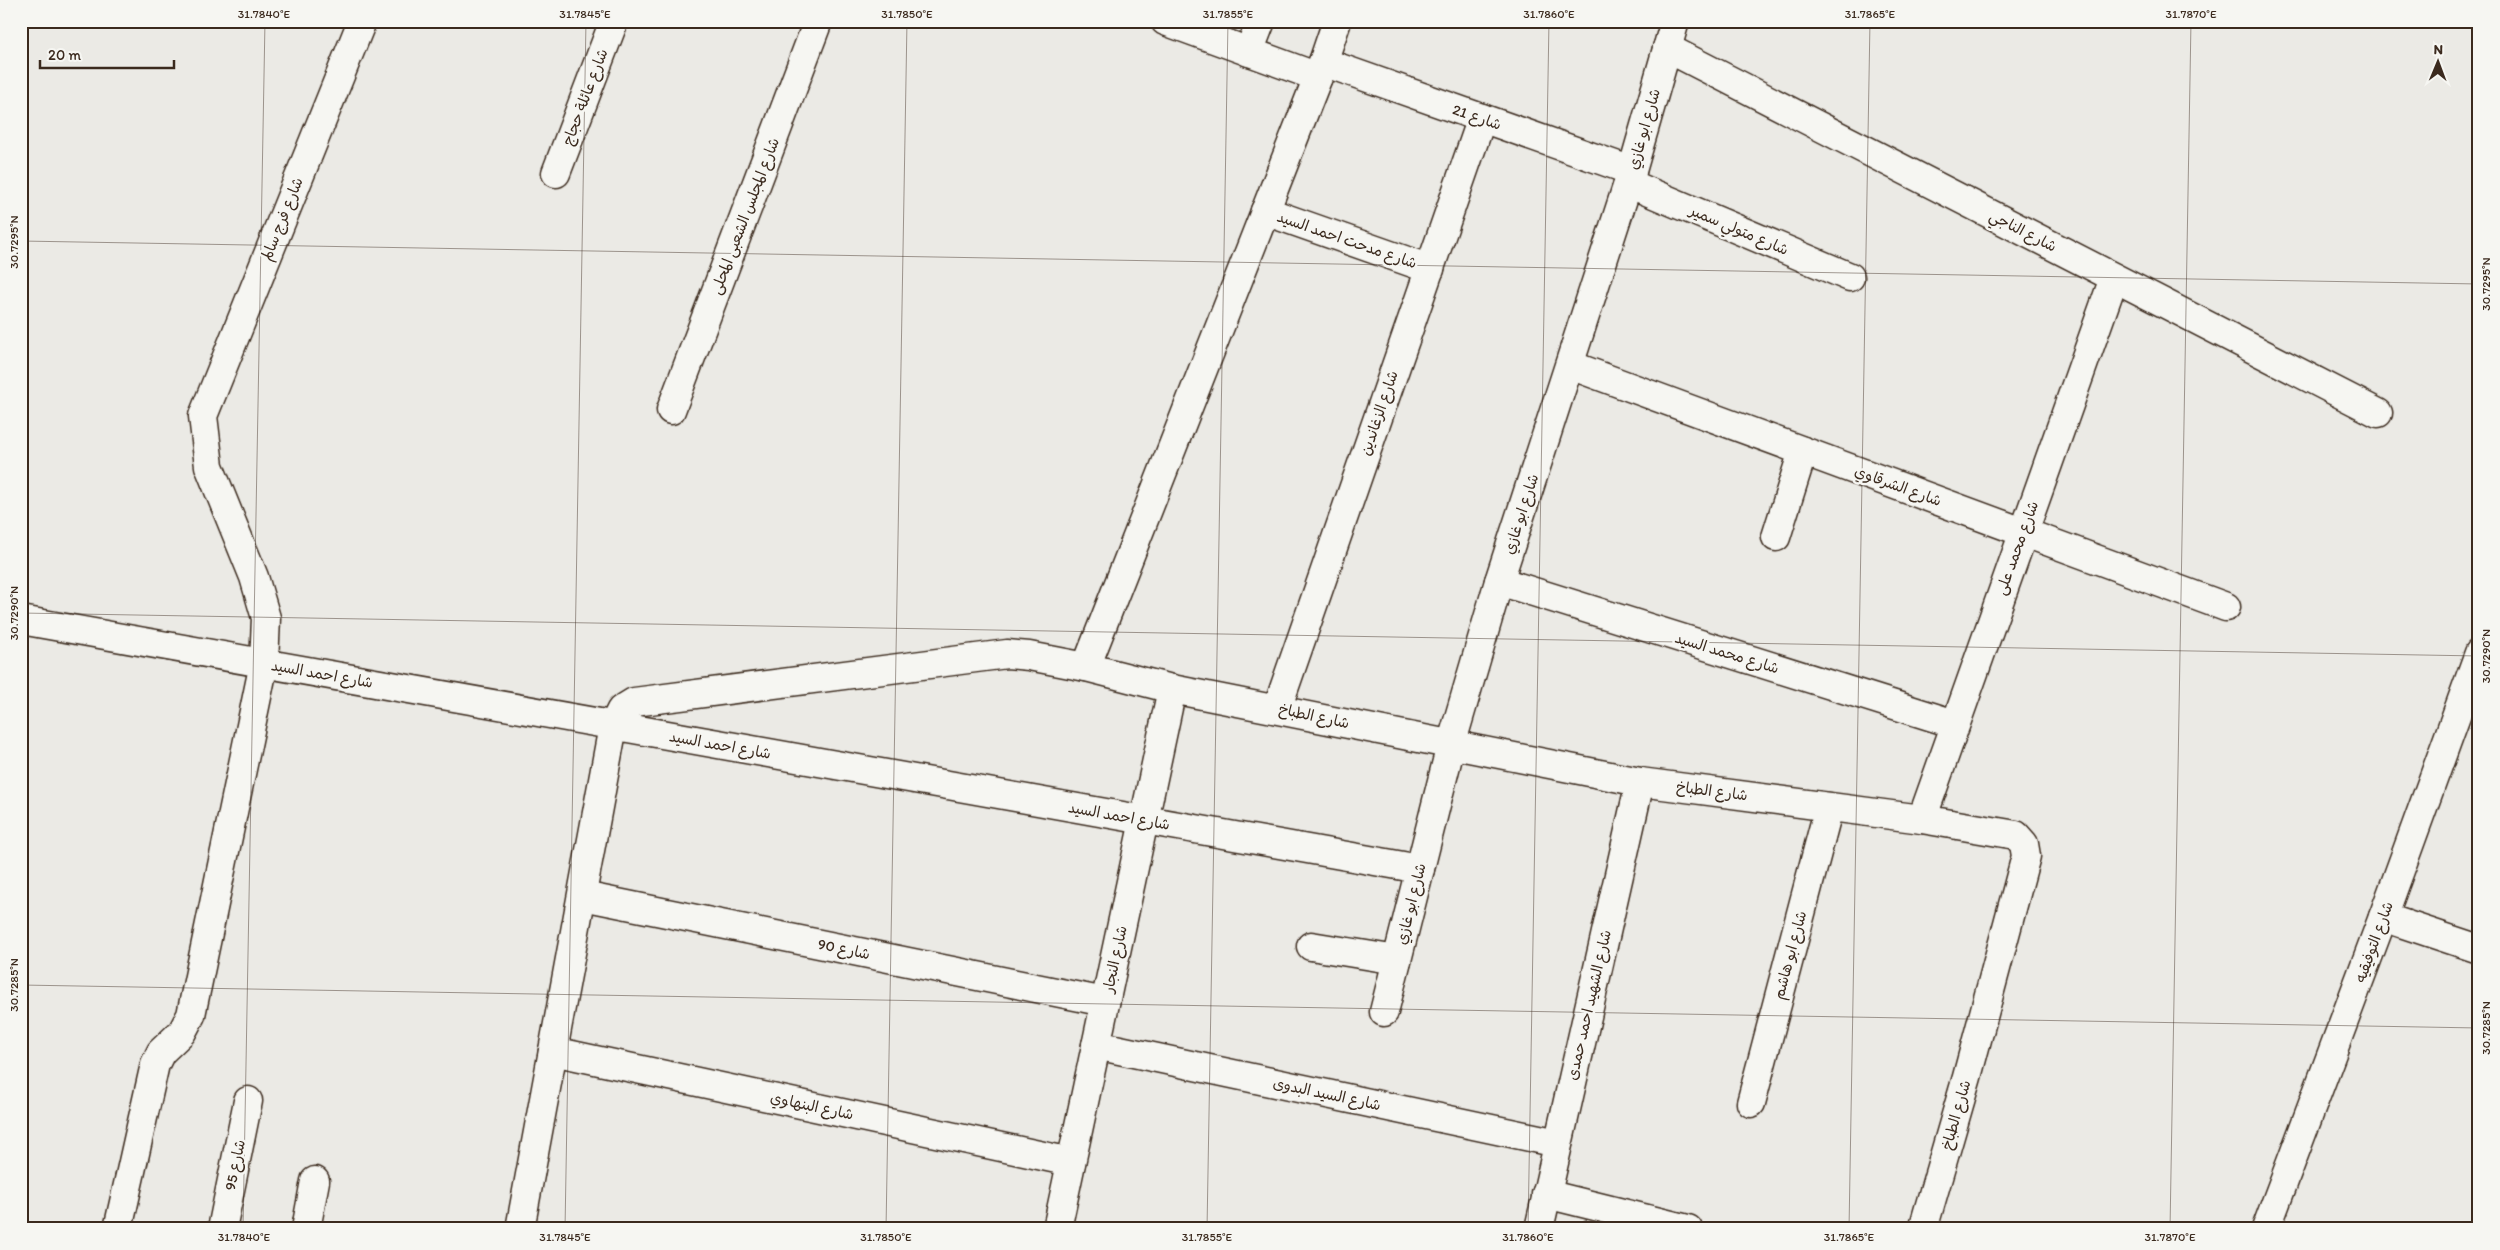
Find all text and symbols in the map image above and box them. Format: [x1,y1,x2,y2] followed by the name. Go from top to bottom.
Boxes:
[238,7,291,21] text: 31.7840°E
[559,7,611,21] text: 31.7845°E
[881,7,933,21] text: 31.7850°E
[1203,7,1254,21] text: 31.7855°E
[1523,7,1575,21] text: 31.7860°E
[1845,7,1896,21] text: 31.7865°E
[2165,7,2217,21] text: 31.7870°E
[40,38,174,70] scale bar
[2412,38,2462,88] north arrow
[2433,41,2443,58] text: N
[48,46,82,64] text: 20 m
[558,46,613,148] street label: شارع عائلة حجاج
[1624,86,1666,172] street label: شارع ابو غازي
[1450,100,1504,135] street label: شارع 21
[707,135,784,297] street label: شارع المجلس الشعبى المحلى
[257,175,309,264] street label: شارع فرج سالم
[1684,200,1791,263] street label: شارع متولي سمير
[1985,206,2060,259] street label: شارع الناجي
[1274,208,1419,273] street label: شارع مدحت احمد السيد
[7,215,21,269] text: 30.7295°N
[2479,257,2493,311] text: 30.7295°N
[1356,368,1403,458] street label: شارع الزغاندين
[1851,462,1944,512] street label: شارع الشرقاوي
[1500,472,1544,557] street label: شارع ابو غازي
[1992,499,2043,598] street label: شارع محمد على
[7,586,21,640] text: 30.7290°N
[1673,629,1781,678] street label: شارع محمد السيد
[2479,629,2493,683] text: 30.7290°N
[270,656,374,693] street label: شارع احمد السيد
[1277,700,1351,733] street label: شارع الطباخ
[668,727,772,764] street label: شارع احمد السيد
[1675,778,1749,805] street label: شارع الطباخ
[1067,798,1171,835] street label: شارع احمد السيد
[1392,861,1432,947] street label: شارع ابو غازي
[2351,899,2398,985] street label: شارع التوفيقيه
[1770,909,1813,1002] street label: شارع ابو هاشم
[1099,924,1132,995] street label: شارع النجار
[1563,928,1616,1082] street label: شارع الشهيد احمد حمدى
[816,935,872,964] street label: شارع 90
[7,958,21,1012] text: 30.7285°N
[2479,1001,2493,1055] text: 30.7285°N
[1271,1074,1383,1115] street label: شارع السيد البدوى
[1937,1078,1975,1152] street label: شارع الطباخ
[768,1088,855,1126] street label: شارع البنهاوي
[221,1138,250,1192] street label: شارع 95
[218,1230,271,1244] text: 31.7840°E
[539,1230,591,1244] text: 31.7845°E
[860,1230,912,1244] text: 31.7850°E
[1182,1230,1233,1244] text: 31.7855°E
[1502,1230,1554,1244] text: 31.7860°E
[1824,1230,1875,1244] text: 31.7865°E
[2144,1230,2196,1244] text: 31.7870°E

